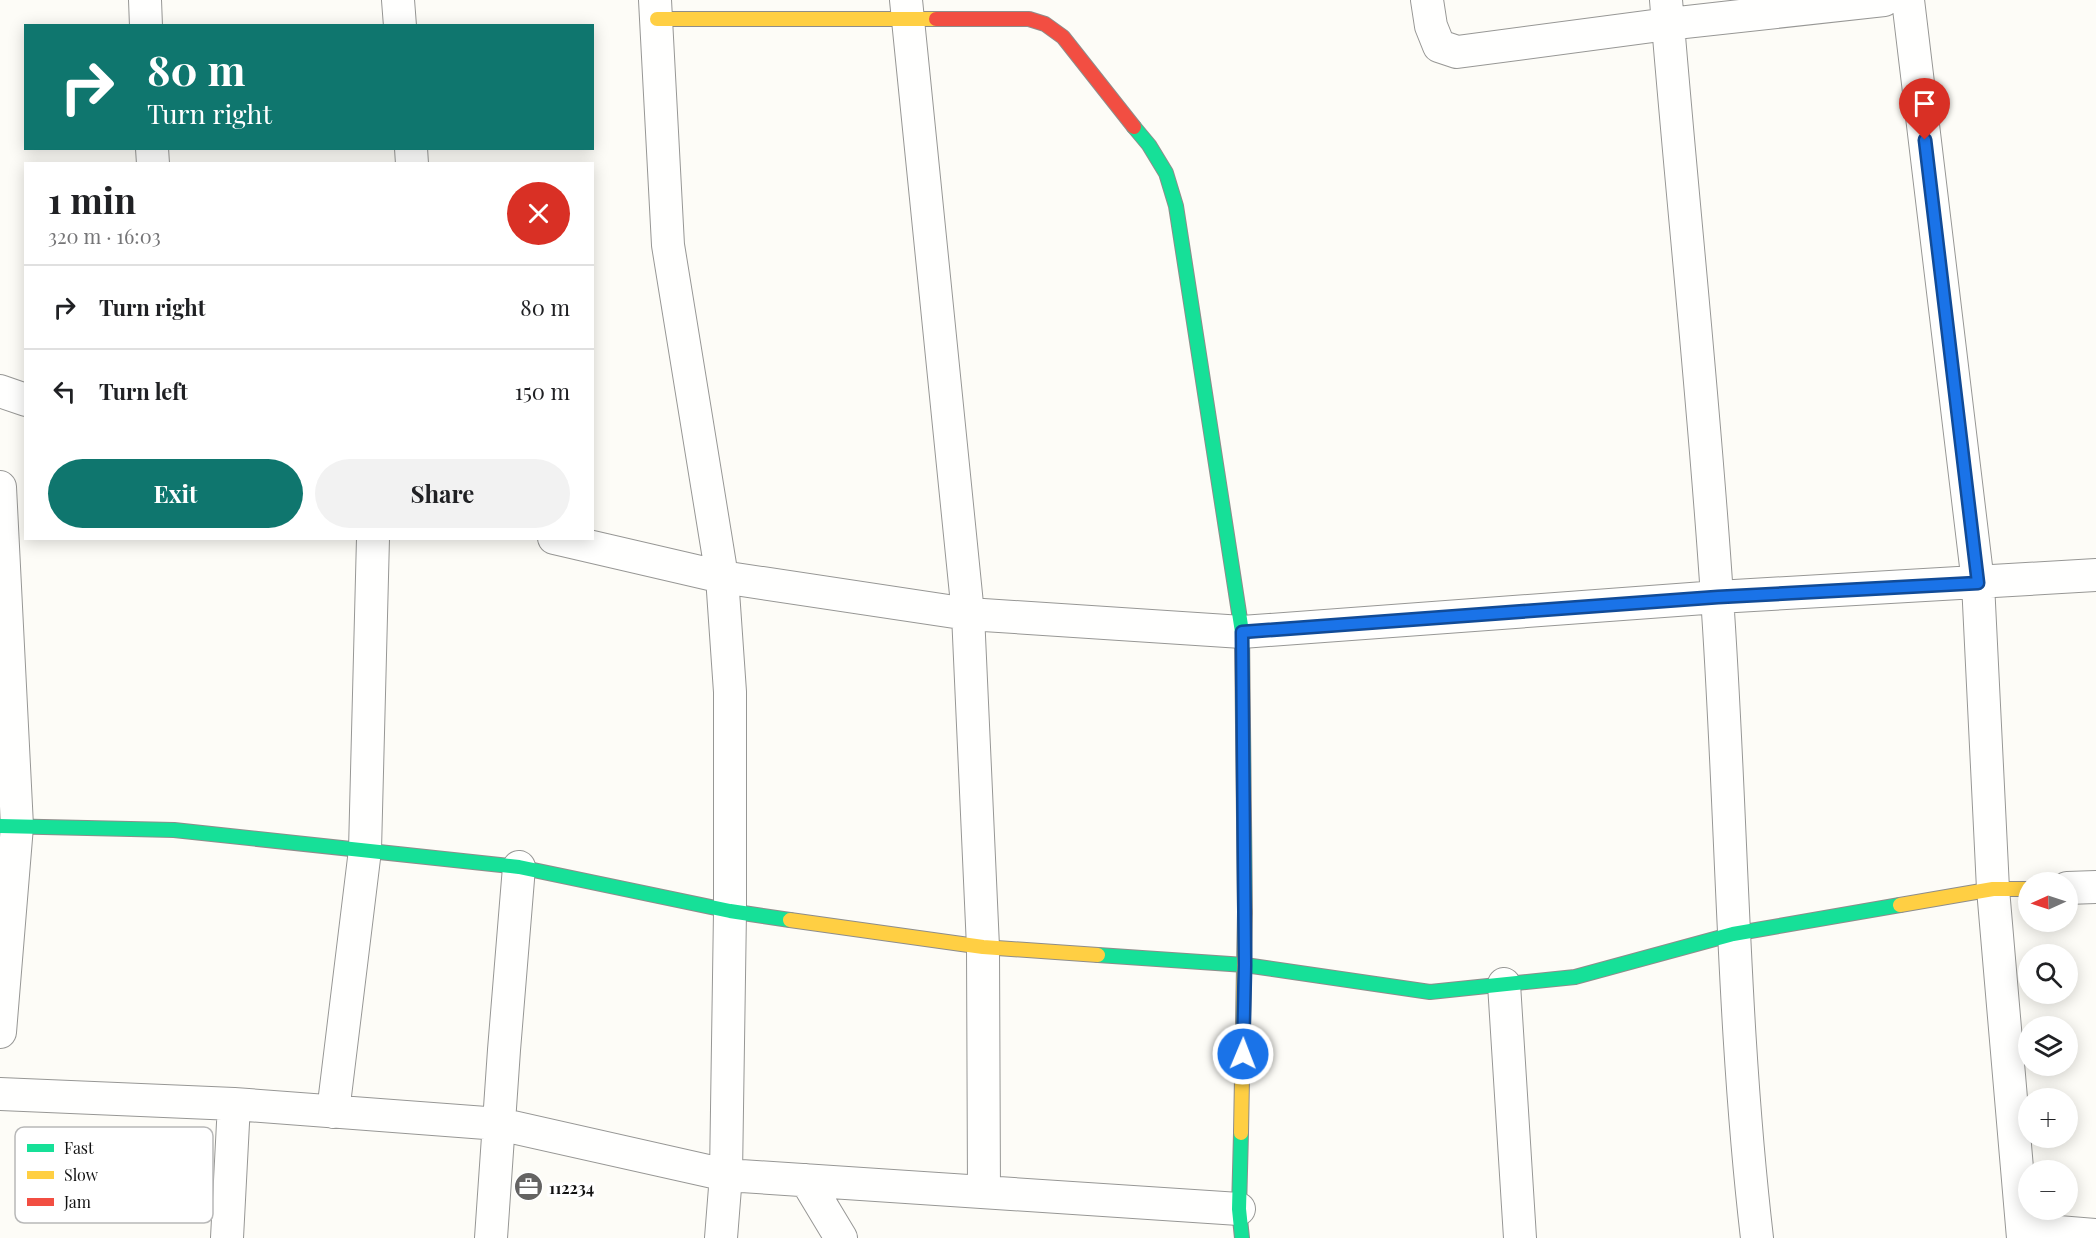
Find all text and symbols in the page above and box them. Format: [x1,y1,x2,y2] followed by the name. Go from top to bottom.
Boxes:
[147,41,245,97] text: 80 m
[48,48,126,126] icon: right
[1899,78,1950,140] pin
[1908,87,1941,120] icon: arrive
[147,95,272,131] text: Turn right
[48,175,136,223] text: 1 min
[507,182,570,245] button: close
[48,222,161,249] text: 320 m · 16:03
[48,291,81,324] icon: right
[99,292,205,322] text: Turn right
[520,292,570,322] text: 80 m
[48,375,81,408] icon: left
[99,376,188,406] text: Turn left
[515,376,570,406] text: 150 m
[48,459,303,528] button: Exit
[315,459,570,528] button: Share
[2018,872,2078,932] north arrow
[2018,872,2078,1220] map controls
[2018,944,2078,1004] button: search
[2018,1016,2078,1076] button: layers
[1211,1022,1275,1086] position arrow
[2018,1088,2078,1148] button: +
[15,1127,213,1223] legend
[64,1137,94,1158] text: Fast
[2018,1160,2078,1220] button: −
[64,1164,99,1185] text: Slow
[512,1171,544,1203] office icon: 112234
[549,1177,594,1198] place label: 112234
[63,1191,91,1212] text: Jam

